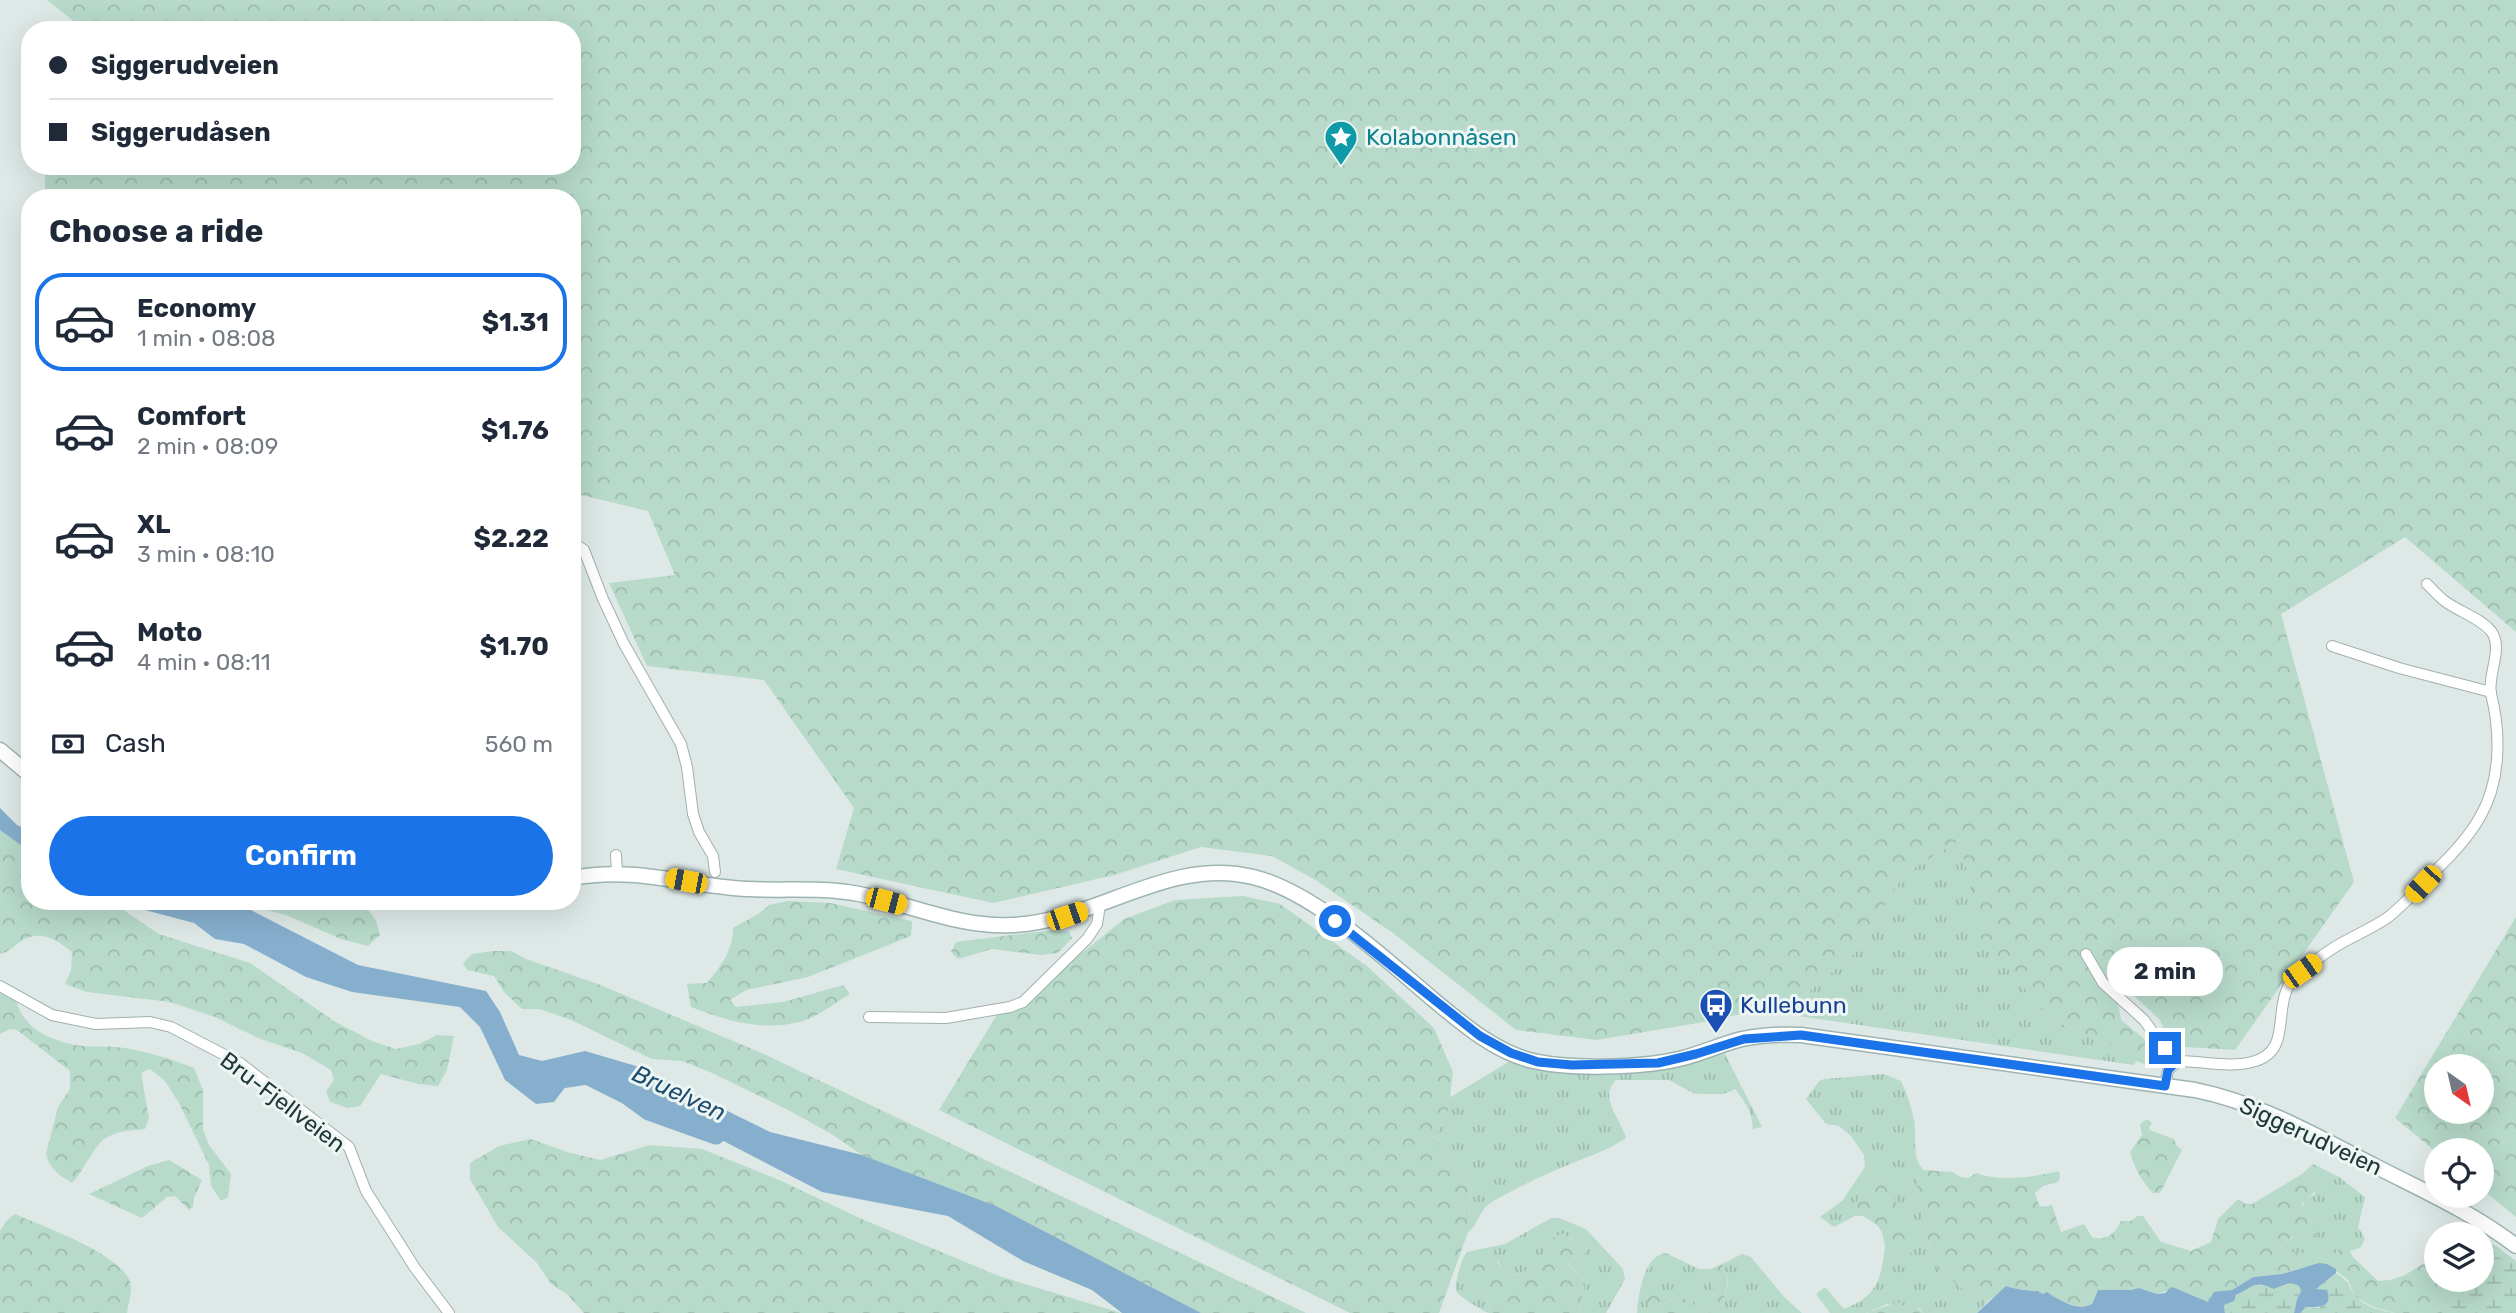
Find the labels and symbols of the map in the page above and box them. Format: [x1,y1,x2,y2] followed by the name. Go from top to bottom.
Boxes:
[1322,118,1360,167] place icon: Kolabonnåsen
[1366,123,1517,151] place label: Kolabonnåsen
[2401,861,2446,907] car
[664,867,709,895] car
[863,885,910,917] car
[1044,899,1091,933] car
[1319,905,1351,937] route start
[2107,946,2223,996] callout: 2 min
[2279,950,2326,992] car
[1697,986,1735,1035] bus stop icon: Kullebunn
[1740,991,1847,1019] place label: Kullebunn
[2149,1032,2181,1064] route end
[215,1046,351,1158] street label: Bru-Fjellveien
[2424,1054,2494,1124] north arrow
[628,1059,730,1127] water label: Bruelven
[2235,1091,2387,1181] street label: Siggerudveien

